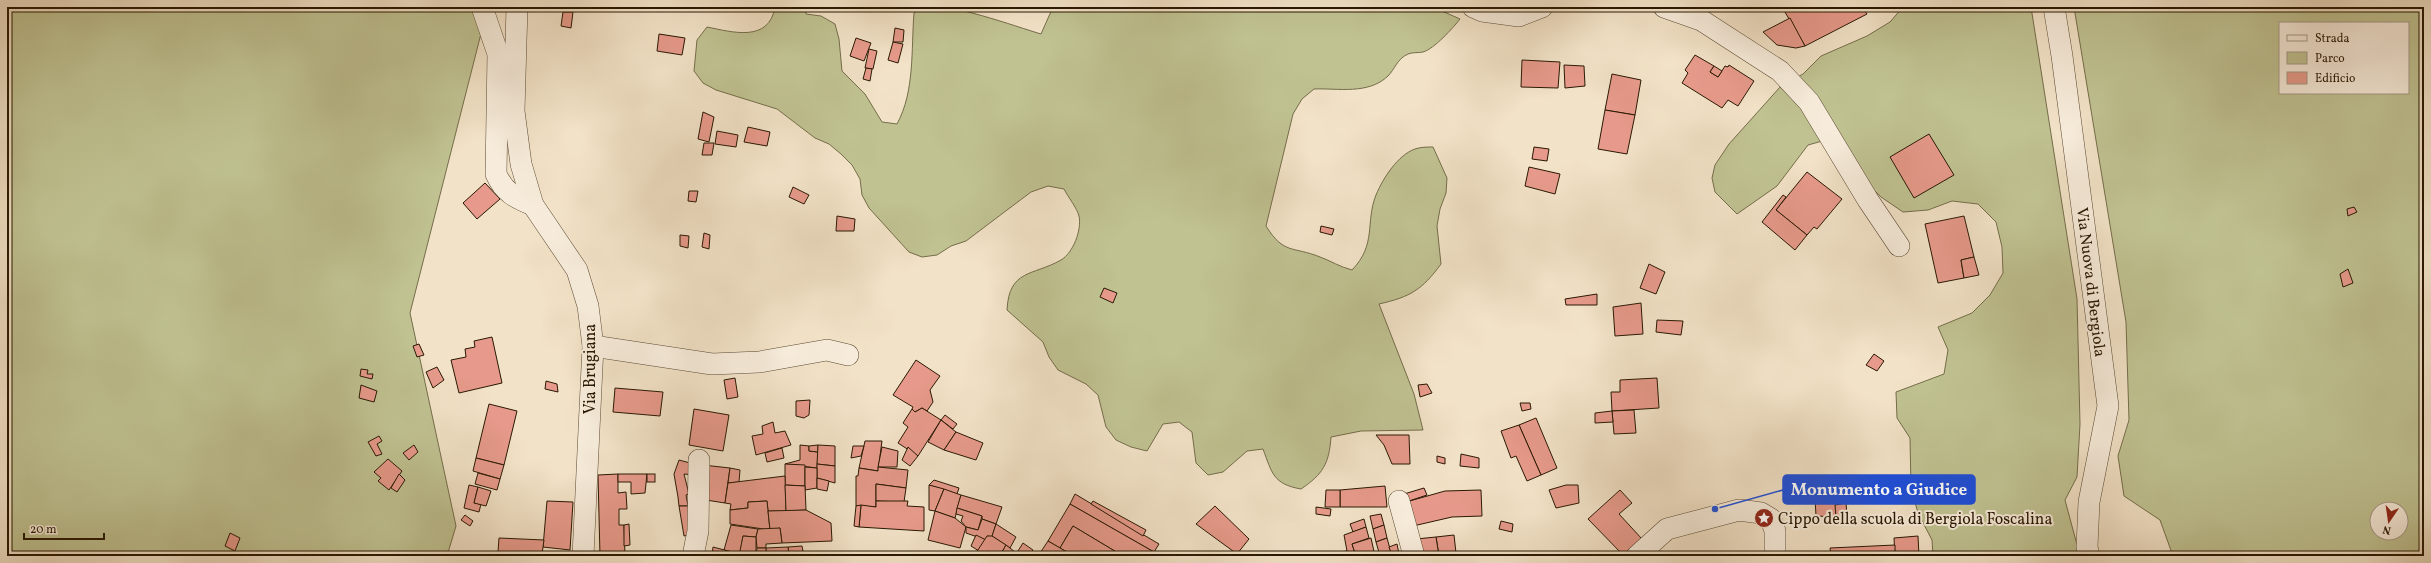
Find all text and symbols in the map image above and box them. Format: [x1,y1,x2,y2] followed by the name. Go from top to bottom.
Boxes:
[2279,22,2409,94] legend
[2315,31,2350,47] text: Strada
[2315,51,2345,67] text: Parco
[2315,71,2355,87] text: Edificio
[2070,206,2110,358] street label: Via Nuova di Bergiola
[580,324,602,414] street label: Via Brugiana
[1783,475,1975,504] callout: Monumento a Giudice
[1791,479,1967,502] text: Monumento a Giudice
[2369,501,2409,541] north arrow
[1753,507,1775,529] place icon: Cippo della scuola di Bergiola Foscalina
[1778,509,2052,531] place label: Cippo della scuola di Bergiola Foscalina
[24,515,104,541] scale bar
[2382,521,2393,537] text: N
[30,522,57,538] text: 20 m

